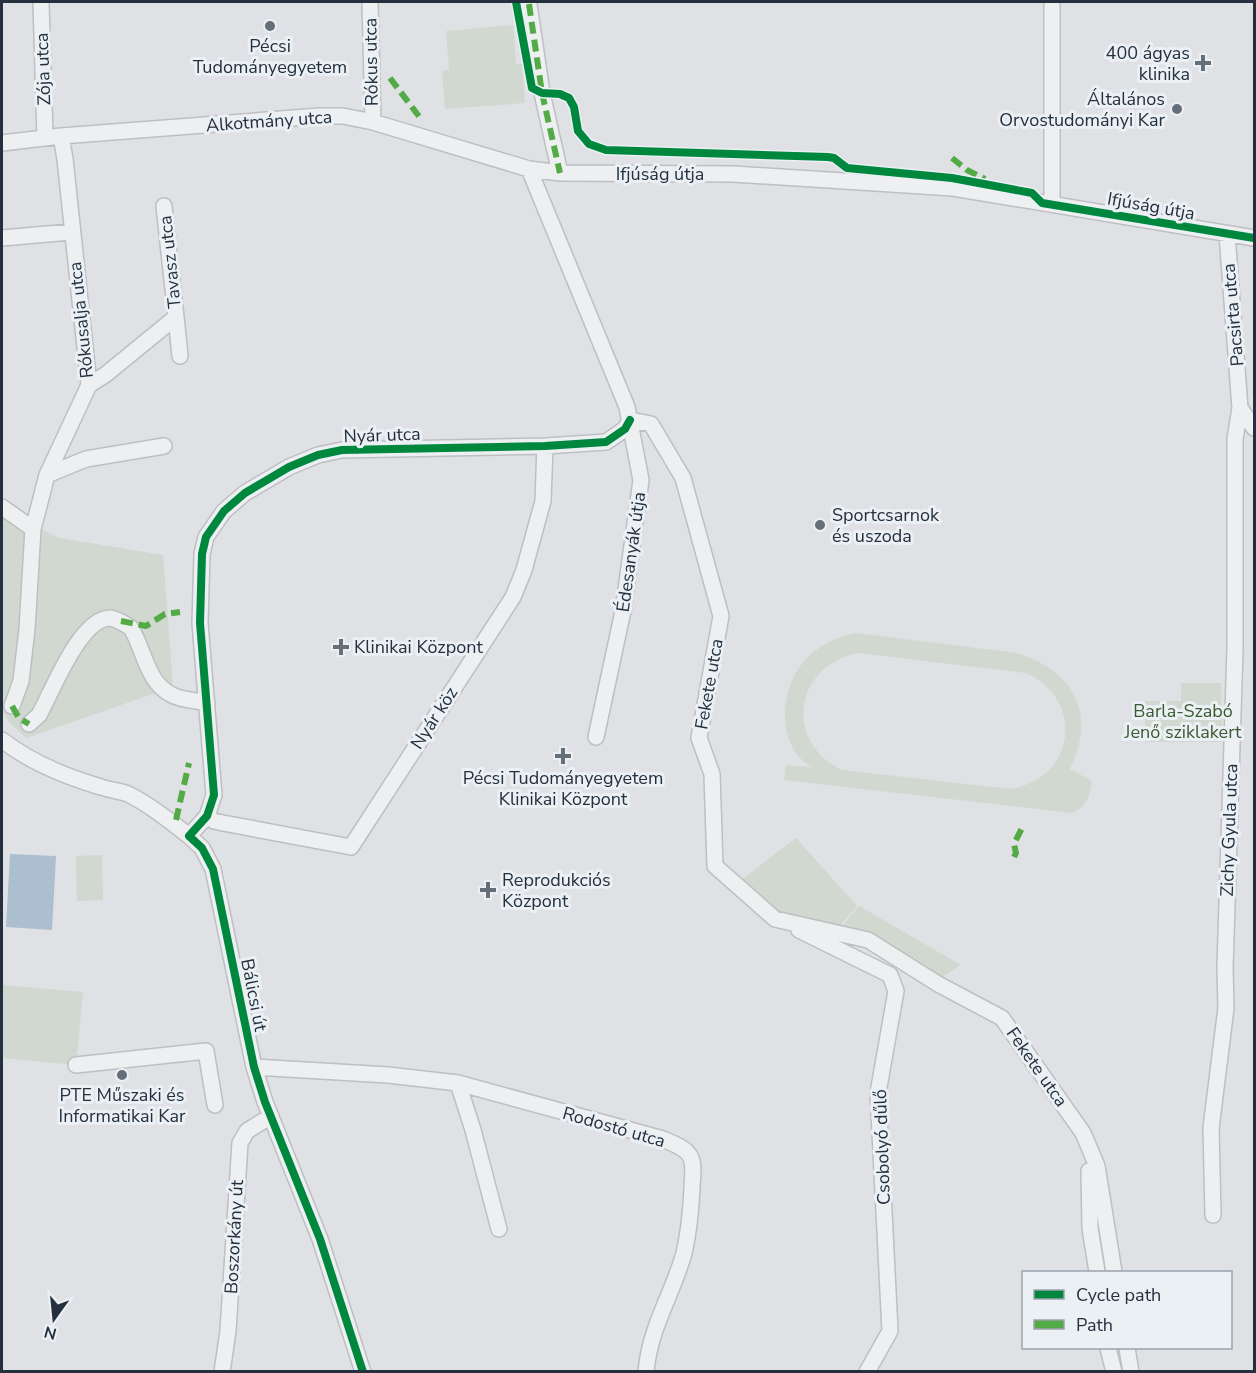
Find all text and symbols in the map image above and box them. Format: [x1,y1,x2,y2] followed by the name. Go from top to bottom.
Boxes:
[358,18,384,106] street label: Rókus utca
[263,19,277,33] marker: Pécsi Tudományegyetem
[30,32,56,106] street label: Zója utca
[193,34,347,79] place label: Pécsi Tudományegyetem
[1106,41,1190,86] place label: 400 ágyas klinika
[1194,54,1212,72] marker: 400 ágyas klinika
[999,87,1166,132] place label: Általános Orvostudományi Kar
[1170,102,1184,116] marker: Általános Orvostudományi Kar
[205,105,333,137] street label: Alkotmány utca
[616,162,704,186] street label: Ifjúság útja
[1105,186,1197,226] street label: Ifjúság útja
[153,214,187,310] street label: Tavasz utca
[63,261,99,379] street label: Rókusalja utca
[1217,263,1249,367] street label: Pacsirta utca
[343,422,421,448] street label: Nyár utca
[611,490,651,614] street label: Édesanyák útja
[832,503,940,548] place label: Sportcsarnok és uszoda
[813,518,827,532] marker: Sportcsarnok és uszoda
[354,635,483,659] place label: Klinikai Központ
[689,637,729,731] street label: Fekete utca
[332,638,350,656] marker: Klinikai Központ
[405,682,463,754] street label: Nyár köz
[1124,699,1242,744] park label: Barla-Szabó Jenő sziklakert
[554,747,572,765] marker: Pécsi Tudományegyetem Klinikai Központ
[1215,763,1243,897] street label: Zichy Gyula utca
[463,766,663,811] place label: Pécsi Tudományegyetem Klinikai Központ
[502,868,611,913] place label: Reprodukciós Központ
[479,881,497,899] marker: Reprodukciós Központ
[235,957,273,1034] street label: Bálicsi út
[1001,1022,1073,1112] street label: Fekete utca
[115,1068,129,1082] marker: PTE Műszaki és Informatikai Kar
[59,1083,186,1128] place label: PTE Műszaki és Informatikai Kar
[868,1089,896,1205] street label: Csobolyó dűlő
[560,1101,668,1153] street label: Rodostó utca
[219,1179,249,1295] street label: Boszorkány út
[1022,1271,1232,1349] legend
[1076,1283,1161,1307] text: Cycle path
[24,1289,84,1349] north arrow
[1076,1313,1113,1337] text: Path
[42,1320,59,1345] text: N

